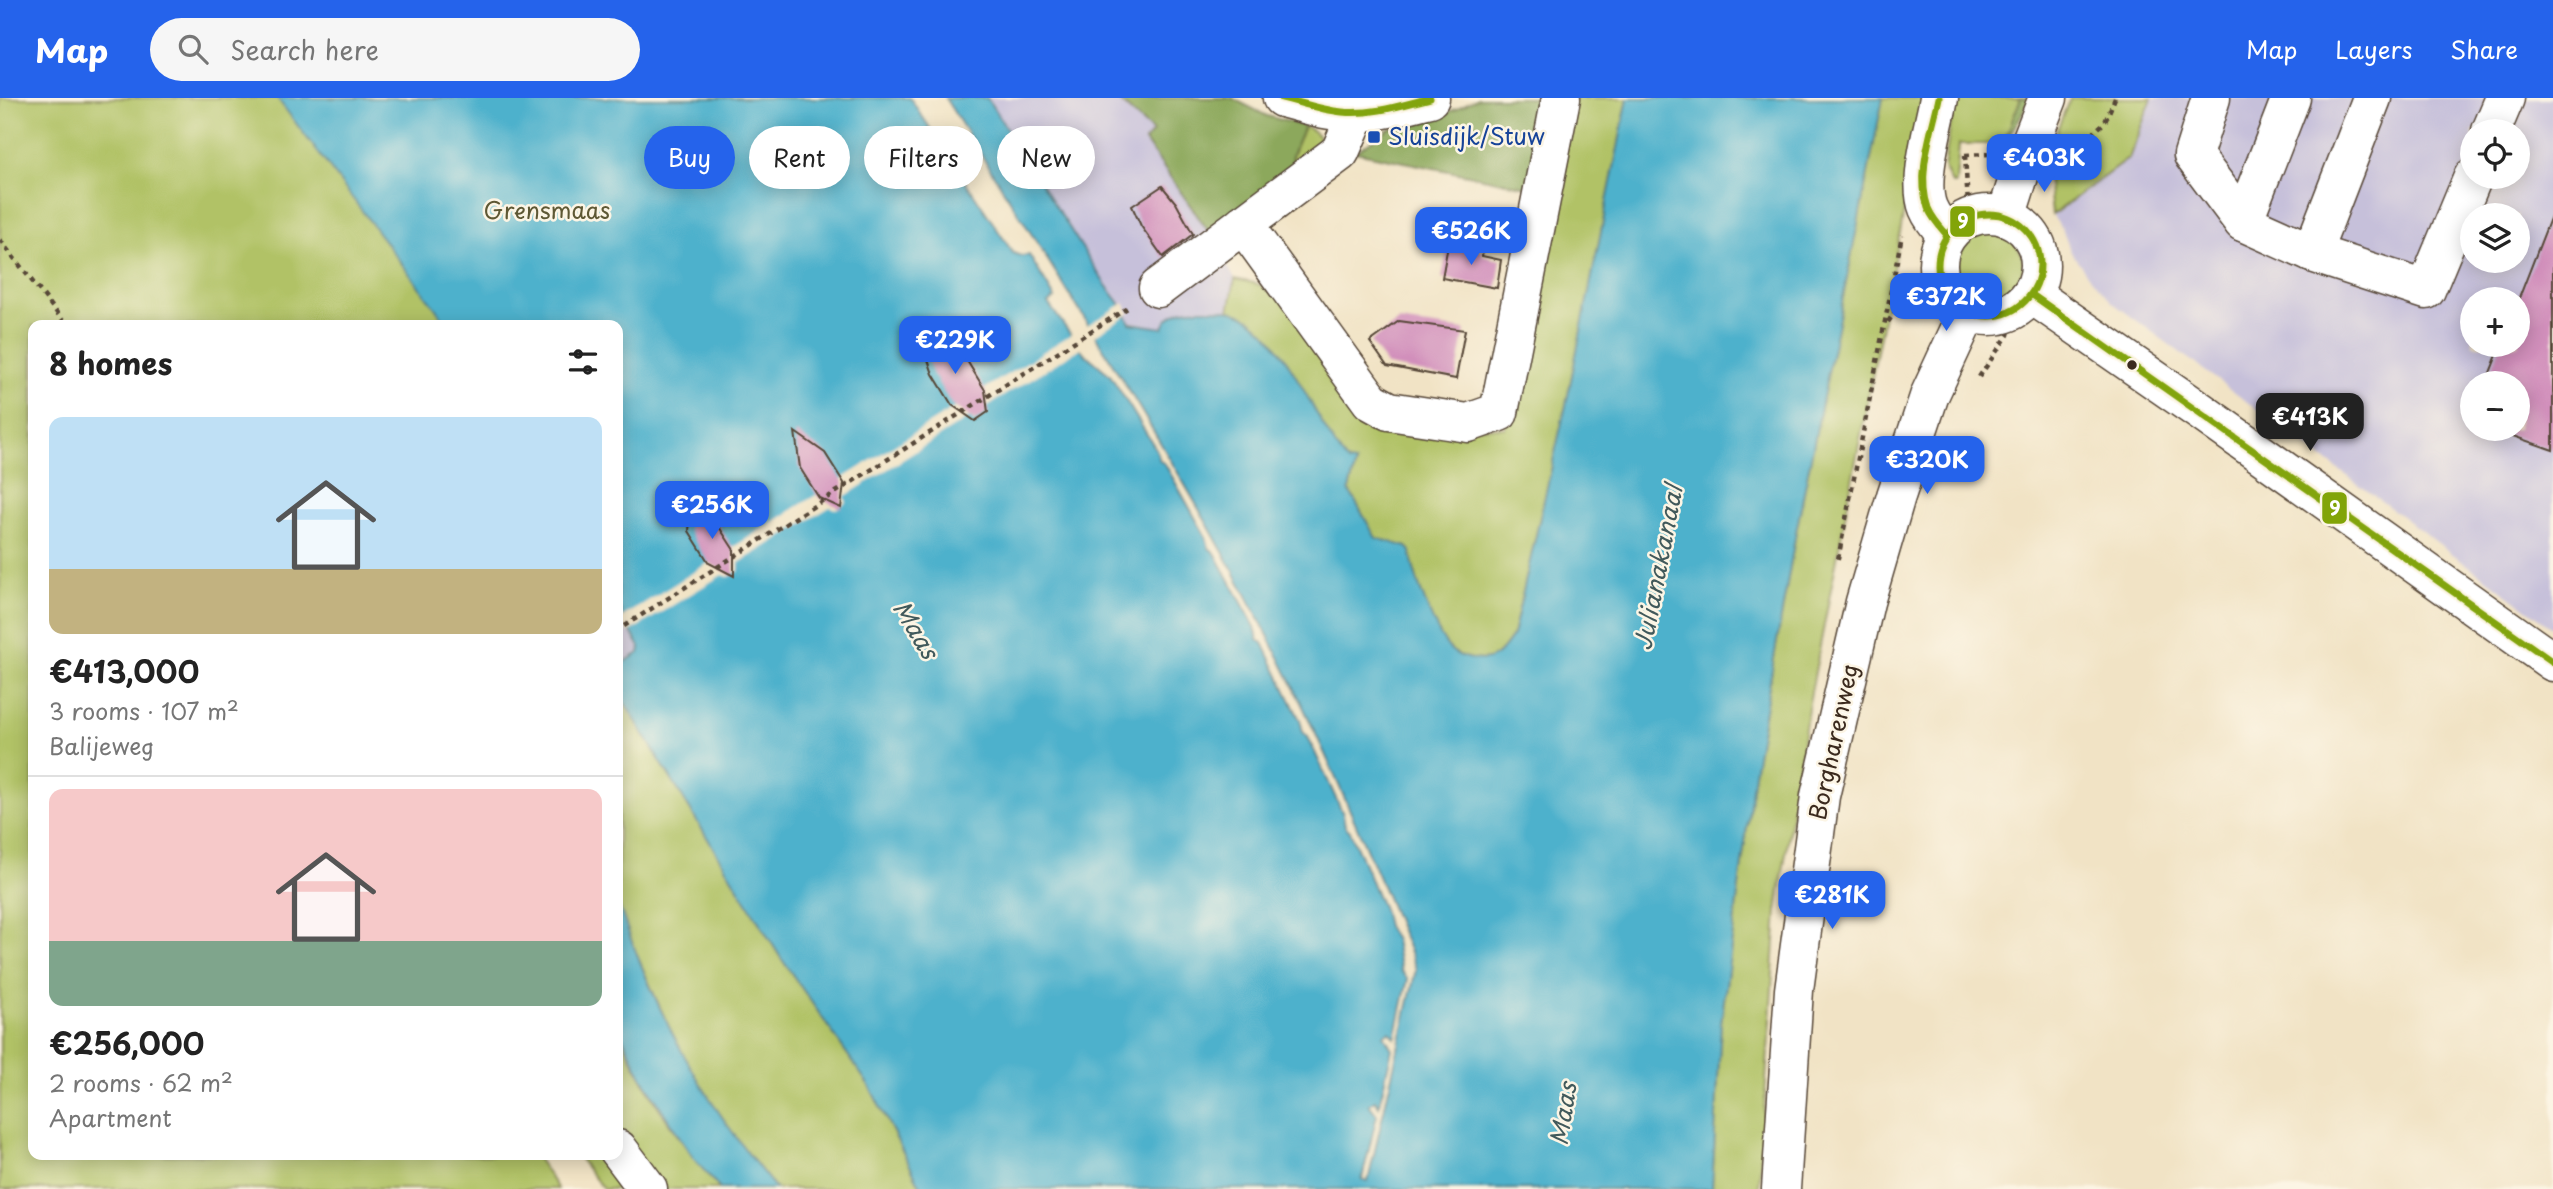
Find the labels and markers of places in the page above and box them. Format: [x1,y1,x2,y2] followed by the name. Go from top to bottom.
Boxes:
[1388,118,1545,153] place label: Sluisdijk/Stuw
[1366,129,1382,145] marker: Sluisdijk/Stuw
[1995,134,2093,194] pin: €403K
[1422,208,1520,267] pin: €526K
[1897,274,1995,333] pin: €372K
[906,316,1004,376] pin: €229K
[2125,358,2139,372] unlabelled marker
[2261,394,2359,453] pin: €413K
[1878,436,1976,496] pin: €320K
[663,482,761,541] pin: €256K
[1783,872,1881,931] pin: €281K

